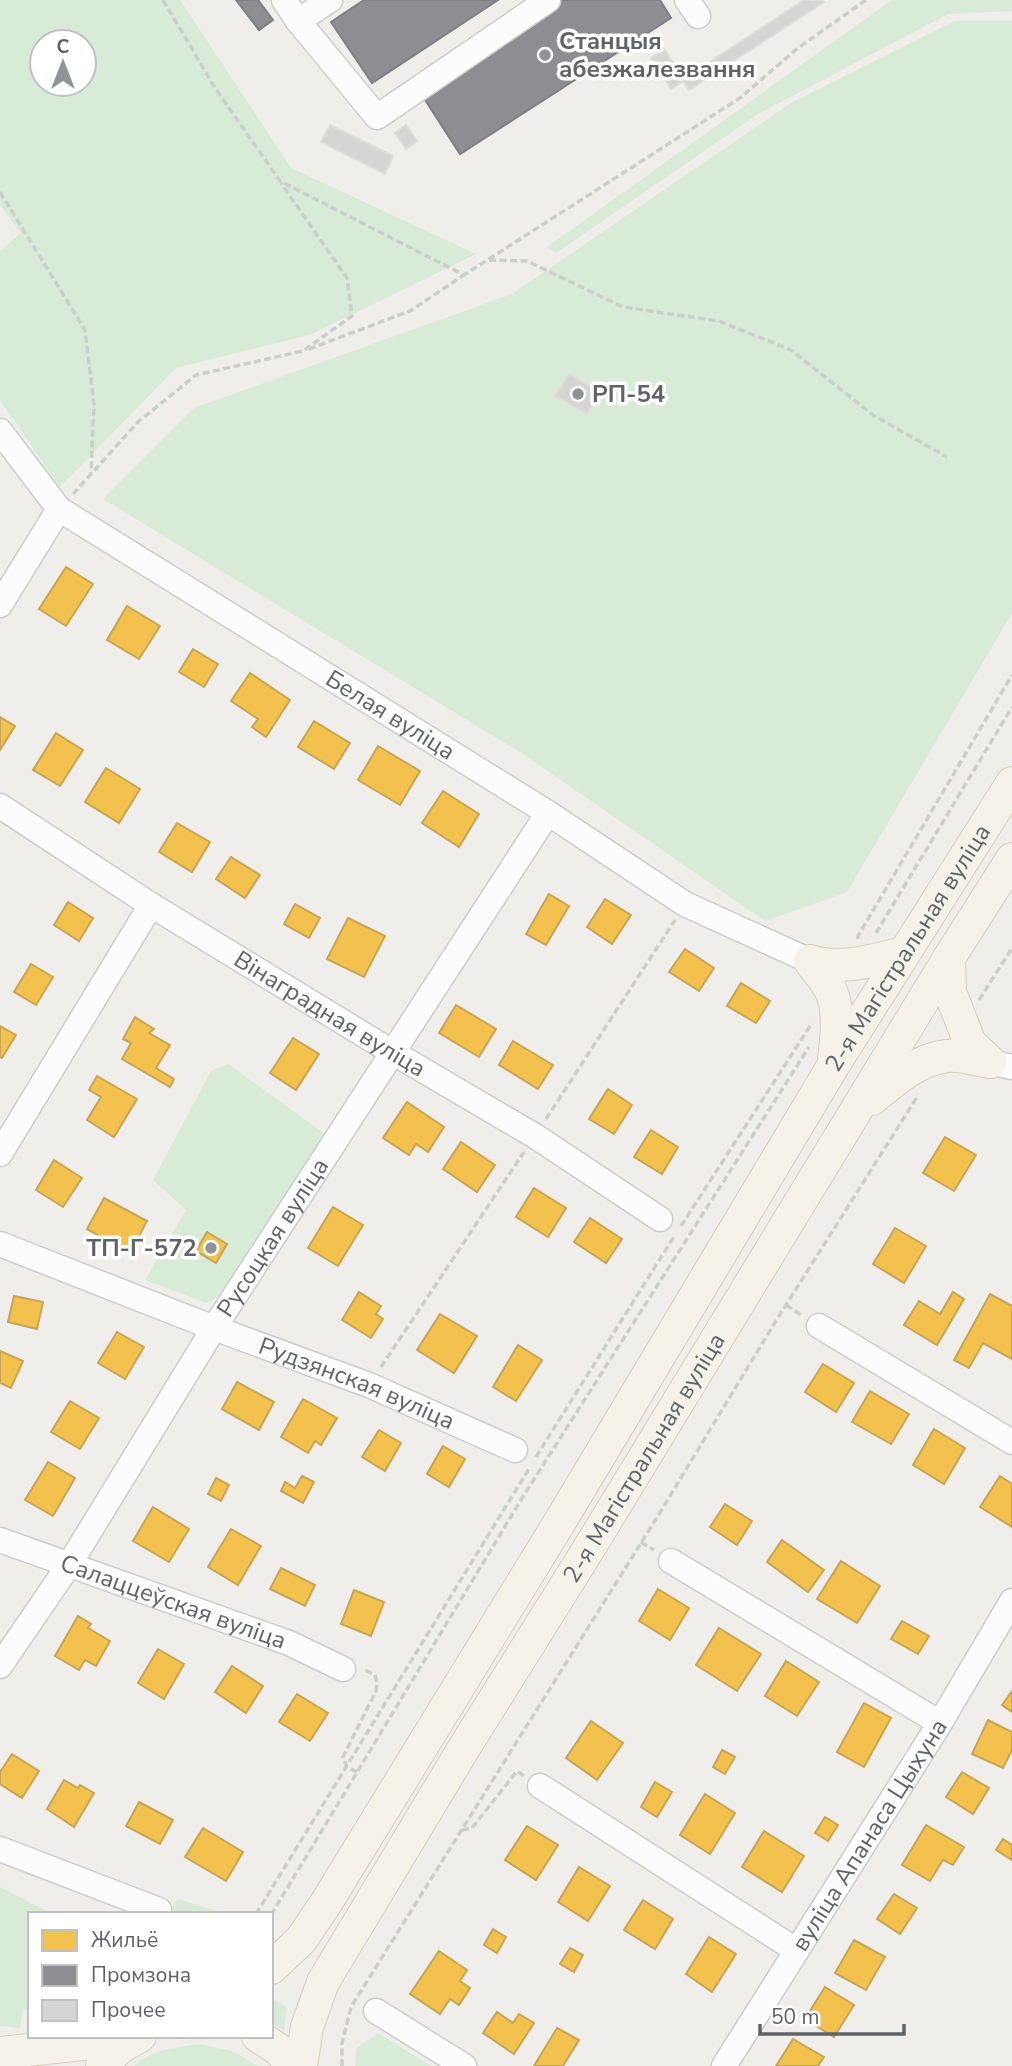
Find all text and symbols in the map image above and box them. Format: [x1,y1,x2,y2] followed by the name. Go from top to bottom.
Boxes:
[559,25,756,85] place label: Станцыя абезжалезвання
[28,28,98,98] north arrow
[57,34,70,60] text: С
[537,47,553,63] marker: Станцыя абезжалезвання
[592,378,665,410] place label: РП-54
[570,386,586,402] marker: РП-54
[320,663,461,767] street label: Белая вуліца
[817,818,998,1078] street label: 2-я Магістральная вуліца
[228,943,432,1084] street label: Вінаградная вуліца
[209,1152,336,1323] street label: Русоцкая вуліца
[86,1232,197,1264] place label: ТП-Г-572
[203,1240,219,1256] marker: ТП-Г-572
[555,1327,733,1589] street label: 2-я Магістральная вуліца
[254,1330,460,1437] street label: Рудзянская вуліца
[56,1547,291,1657] street label: Салаццеўская вуліца
[784,1713,955,1957] street label: вуліца Апанаса Цыхуна
[28,1912,273,2038] legend
[91,1926,158,1954] text: Жильё
[91,1961,191,1989] text: Промзона
[760,1993,904,2037] scale bar
[91,1996,166,2024] text: Прочее
[771,2003,820,2031] text: 50 m

